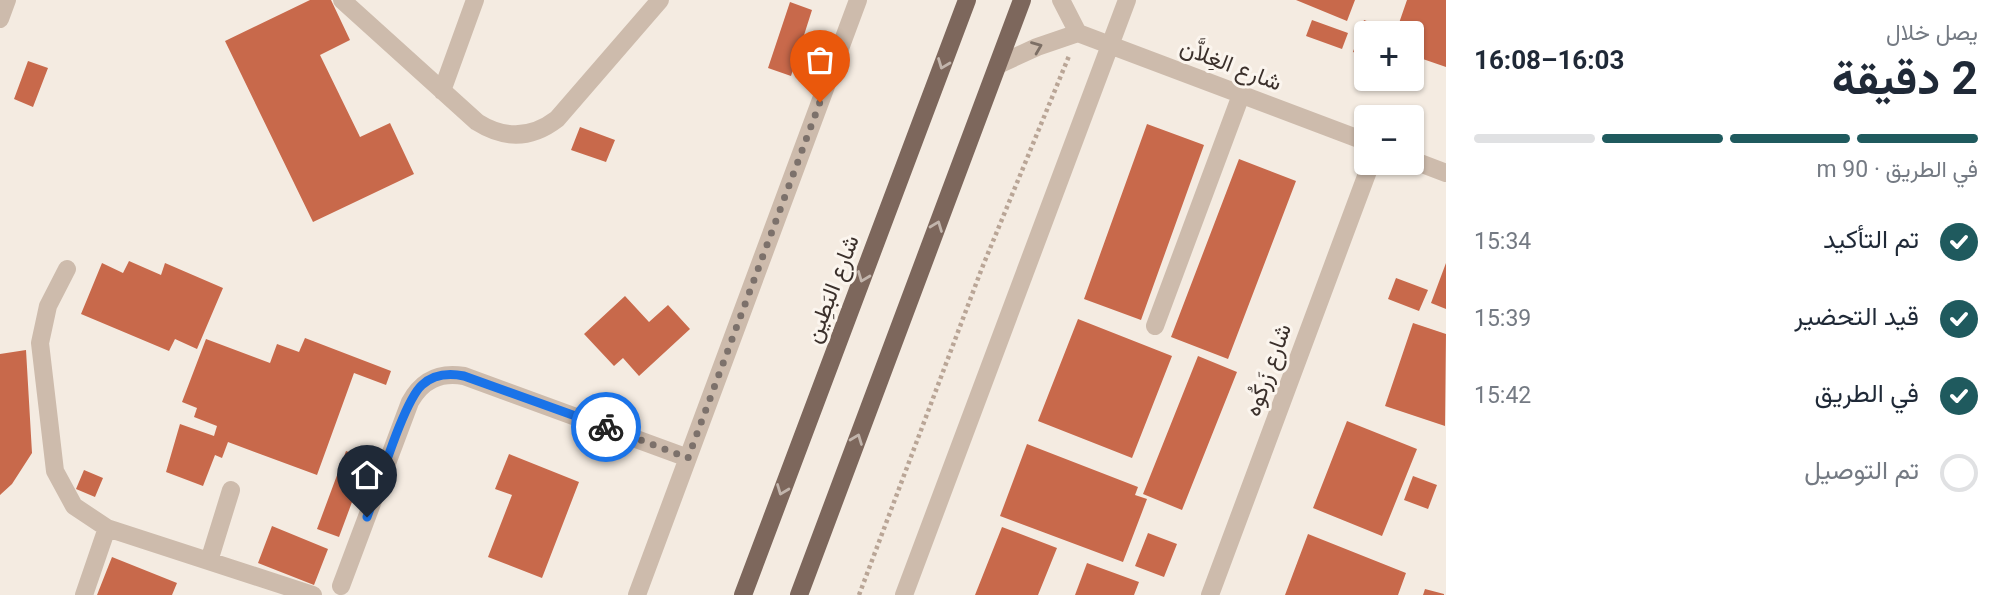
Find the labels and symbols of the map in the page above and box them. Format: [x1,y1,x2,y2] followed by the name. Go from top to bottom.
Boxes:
[790,30,850,102] pin
[1176,31,1286,99] street label: شارع الغِلاَّن
[1031,41,1043,55] one-way arrow
[937,57,951,69] one-way arrow
[929,221,943,233] one-way arrow
[799,231,867,347] street label: شارع البَطِين
[857,270,871,282] one-way arrow
[1239,320,1299,421] street label: شارع زَركُوه
[571,392,641,462] courier
[849,434,863,446] one-way arrow
[337,445,397,517] pin
[777,483,791,495] one-way arrow

